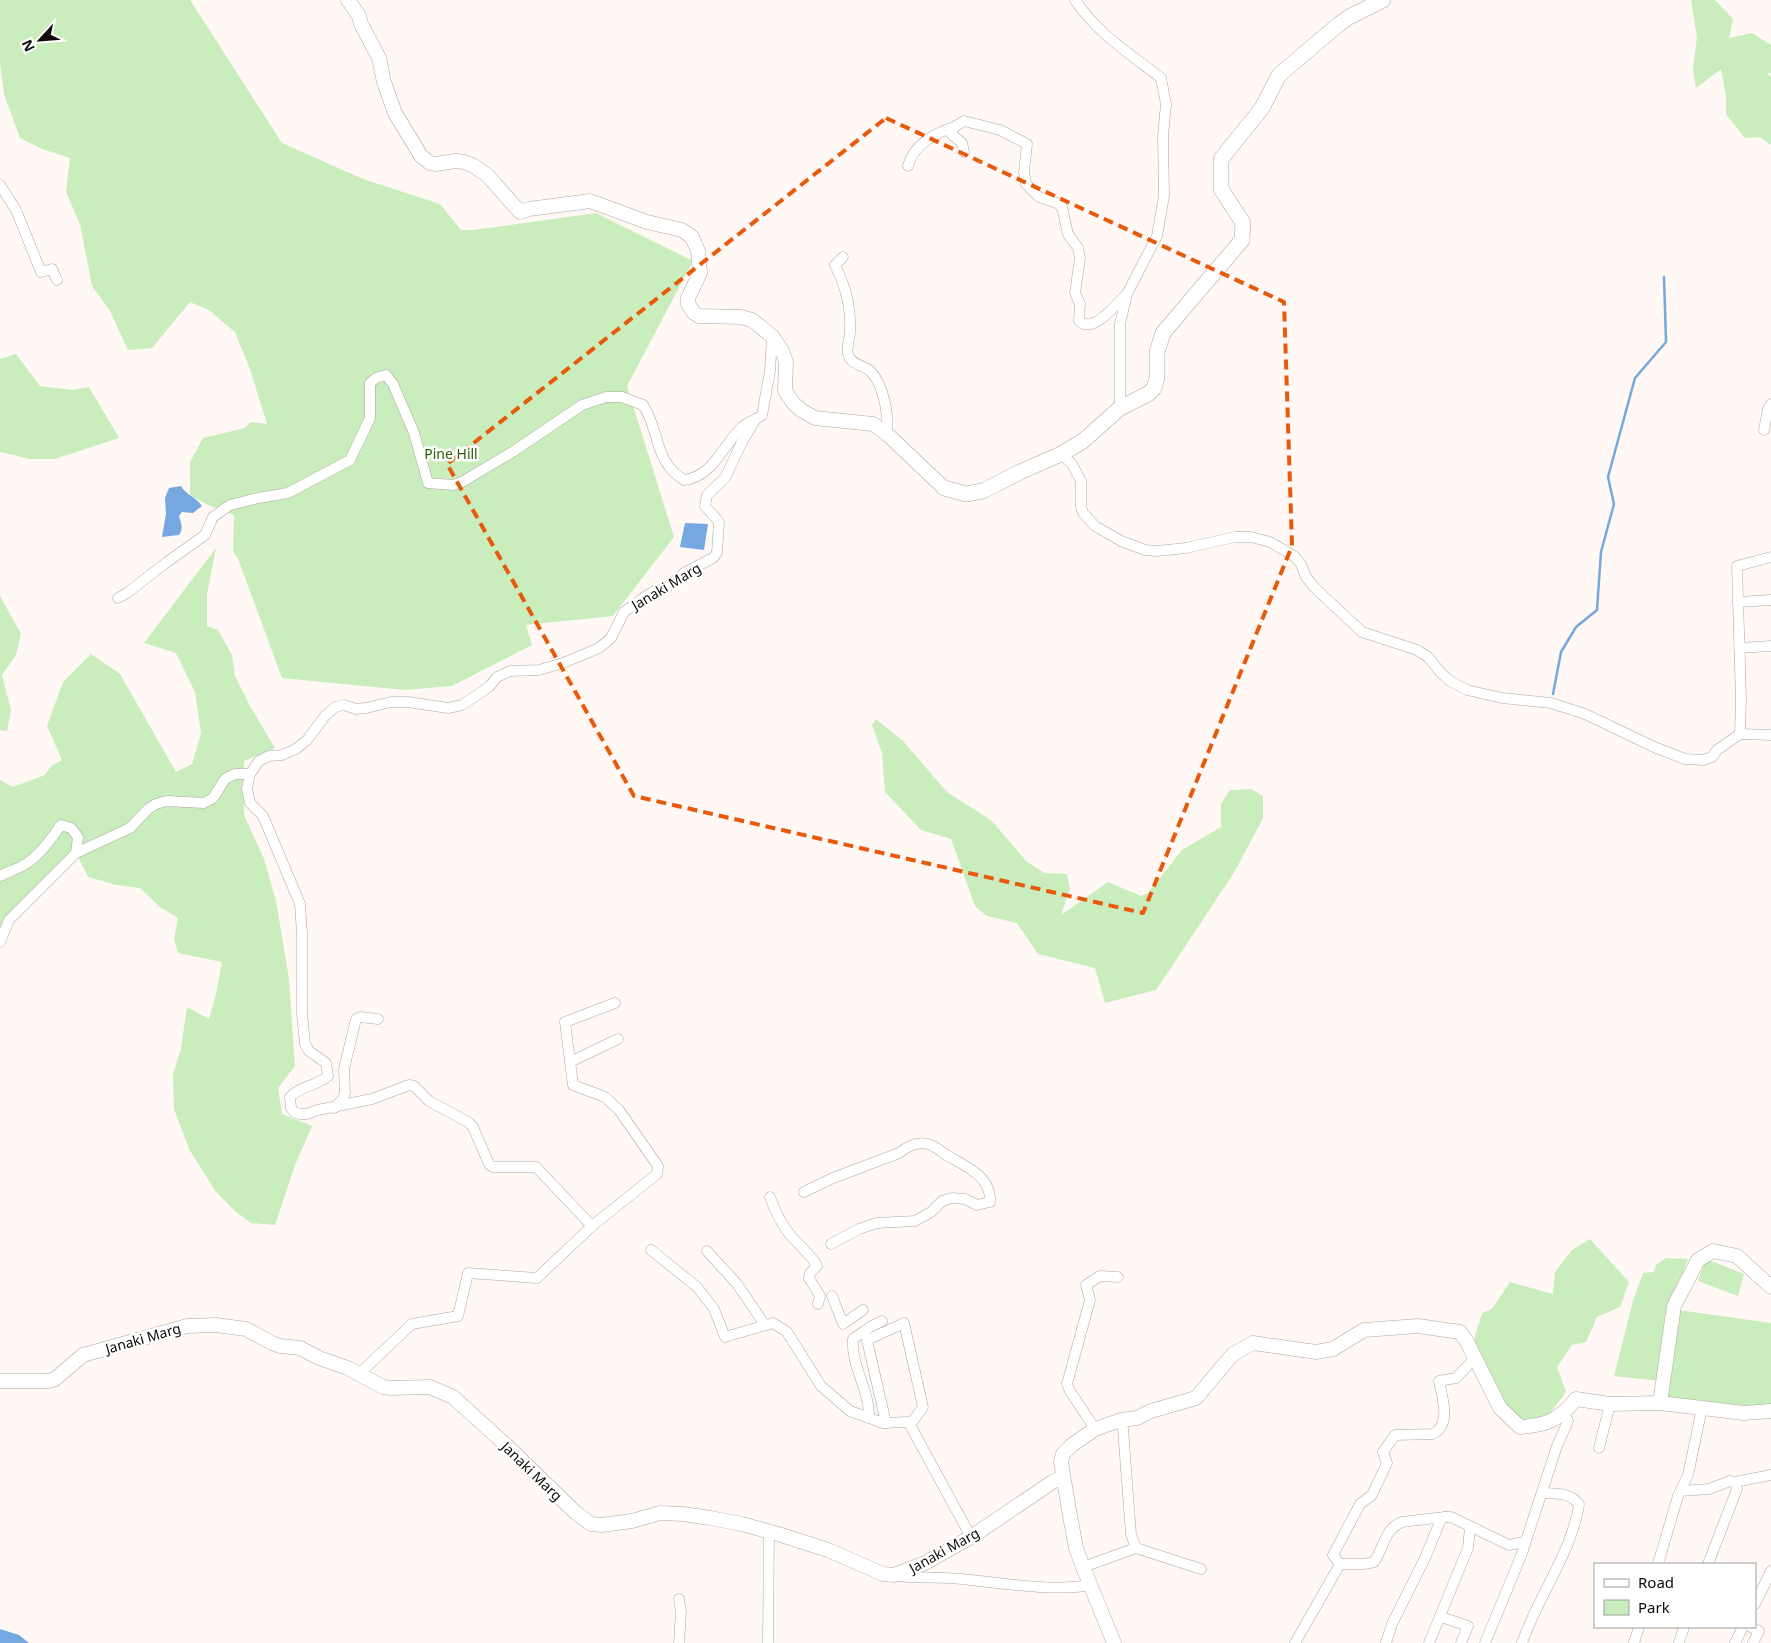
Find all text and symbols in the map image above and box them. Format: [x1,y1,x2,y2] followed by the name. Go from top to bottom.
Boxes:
[15,15,65,65] north arrow
[17,37,39,55] text: N
[424,444,478,463] park label: Pine Hill
[626,558,704,615] street label: Janaki Marg
[101,1318,183,1358] street label: Janaki Marg
[496,1436,567,1505] street label: Janaki Marg
[904,1523,983,1578] street label: Janaki Marg
[1594,1563,1756,1628] legend
[1638,1572,1674,1592] text: Road
[1638,1597,1670,1617] text: Park

